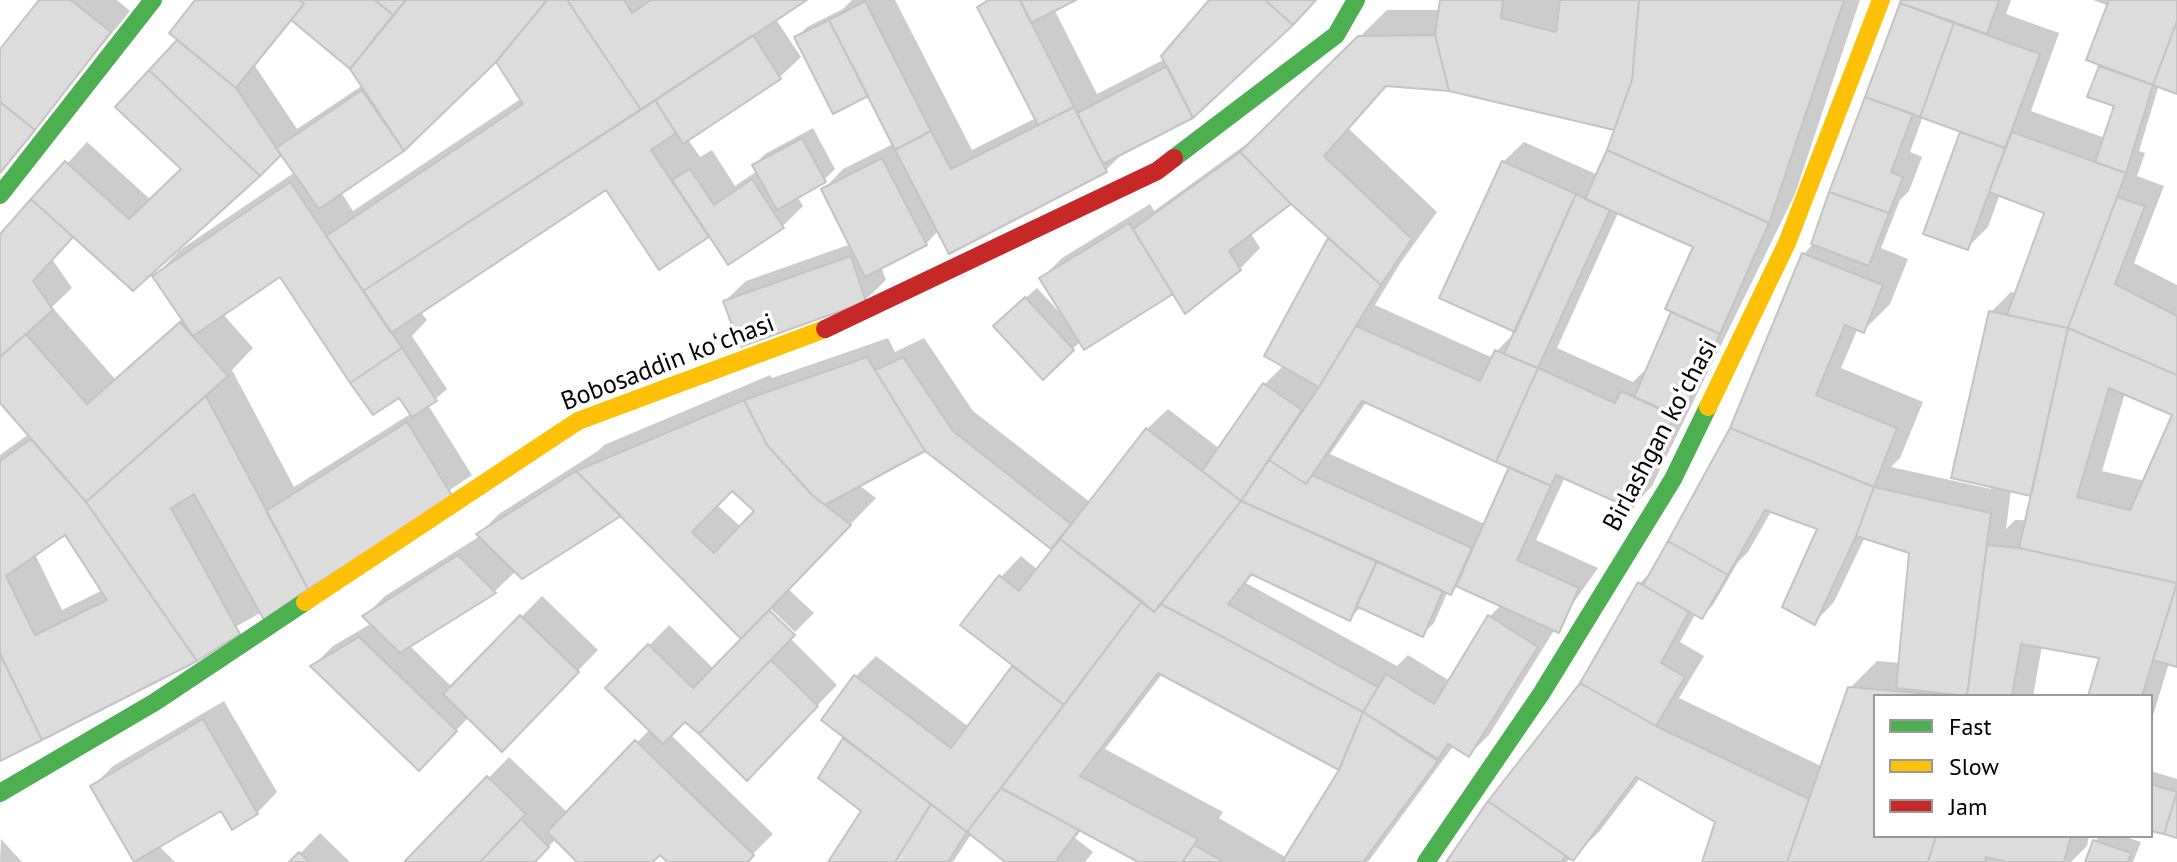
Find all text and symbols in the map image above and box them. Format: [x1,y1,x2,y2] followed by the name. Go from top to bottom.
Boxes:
[557,308,779,418] street label: Bobosaddin koʻchasi
[1597,334,1725,536] street label: Birlashgan koʻchasi
[1873,694,2153,838] legend
[1949,711,1992,742] text: Fast
[1949,751,1999,782] text: Slow
[1949,791,1987,822] text: Jam

